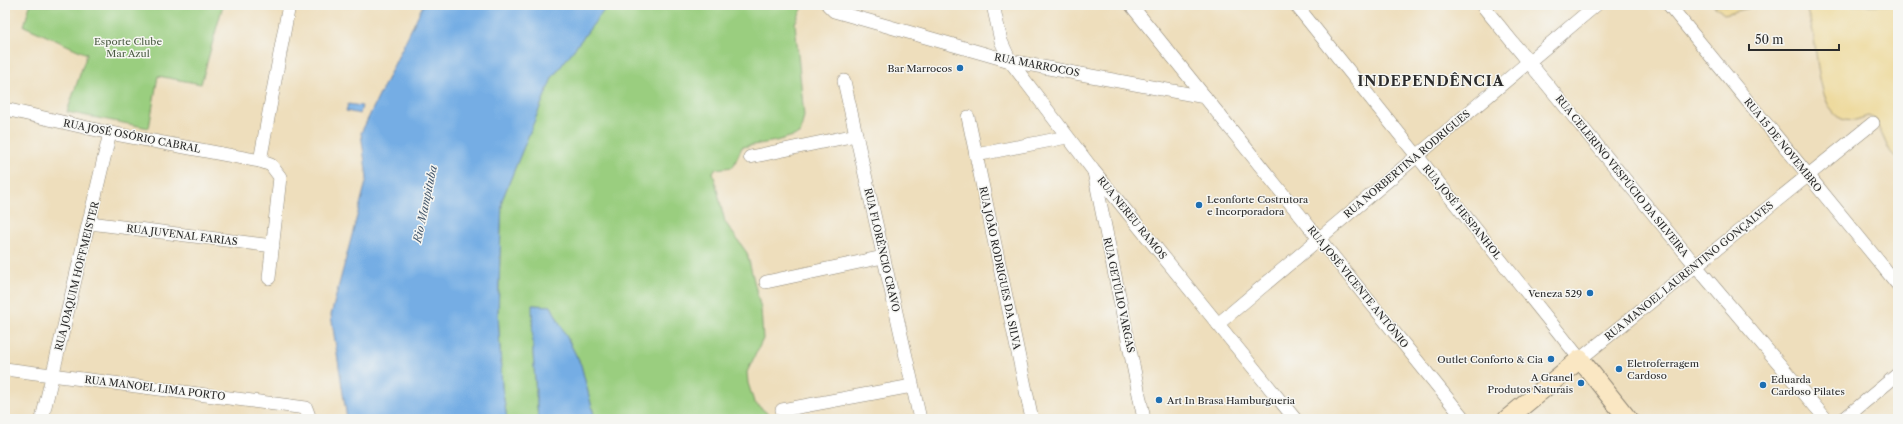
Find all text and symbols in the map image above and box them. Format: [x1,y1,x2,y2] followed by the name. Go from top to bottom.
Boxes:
[1749,26,1839,52] scale bar
[1755,32,1784,47] text: 50 m
[94,35,162,60] park label: Esporte Clube Mar Azul
[993,50,1081,80] street label: RUA MARROCOS
[888,62,952,75] place label: Bar Marrocos
[955,63,965,73] marker: Bar Marrocos
[1357,72,1505,90] district label: INDEPENDÊNCIA
[1553,92,1692,260] street label: RUA CELERINO VESPÚCIO DA SILVEIRA
[1741,95,1825,195] street label: RUA 15 DE NOVEMBRO
[1341,107,1473,221] street label: RUA NORBERTINA RODRIGUES
[62,116,202,156] street label: RUA JOSÉ OSÓRIO CABRAL
[1420,162,1504,262] street label: RUA JOSÉ HESPANHOL
[410,164,440,245] water label: Rio Mampituba
[1095,174,1169,262] street label: RUA NEREU RAMOS
[976,185,1024,351] street label: RUA JOÃO RODRIGUES DA SILVA
[861,187,903,313] street label: RUA FLORÊNCIO CRAVO
[1207,193,1309,218] place label: Leonforte Costrutora e Incorporadora
[52,199,102,352] street label: RUA JOAQUIM HOFFMEISTER
[1602,199,1776,343] street label: RUA MANOEL LAURENTINO GONÇALVES
[1194,200,1204,210] marker: Leonforte Costrutora e Incorporadora
[126,222,238,248] street label: RUA JUVENAL FARIAS
[1305,223,1411,351] street label: RUA JOSÉ VICENTE ANTÔNIO
[1100,236,1138,354] street label: RUA GETÚLIO VARGAS
[1527,287,1582,300] place label: Veneza 529
[1585,288,1595,298] marker: Veneza 529
[1437,353,1544,366] place label: Outlet Conforto & Cia
[1546,354,1556,364] marker: Outlet Conforto & Cia
[1627,357,1700,382] place label: Eletroferragem Cardoso
[1614,364,1624,374] marker: Eletroferragem Cardoso
[1487,371,1573,396] place label: A Granel Produtos Naturais
[84,373,226,403] street label: RUA MANOEL LIMA PORTO
[1771,373,1845,398] place label: Eduarda Cardoso Pilates
[1576,378,1586,388] marker: A Granel Produtos Naturais
[1758,380,1768,390] marker: Eduarda Cardoso Pilates
[1166,394,1296,407] place label: Art In Brasa Hamburgueria
[1154,395,1164,405] marker: Art In Brasa Hamburgueria

